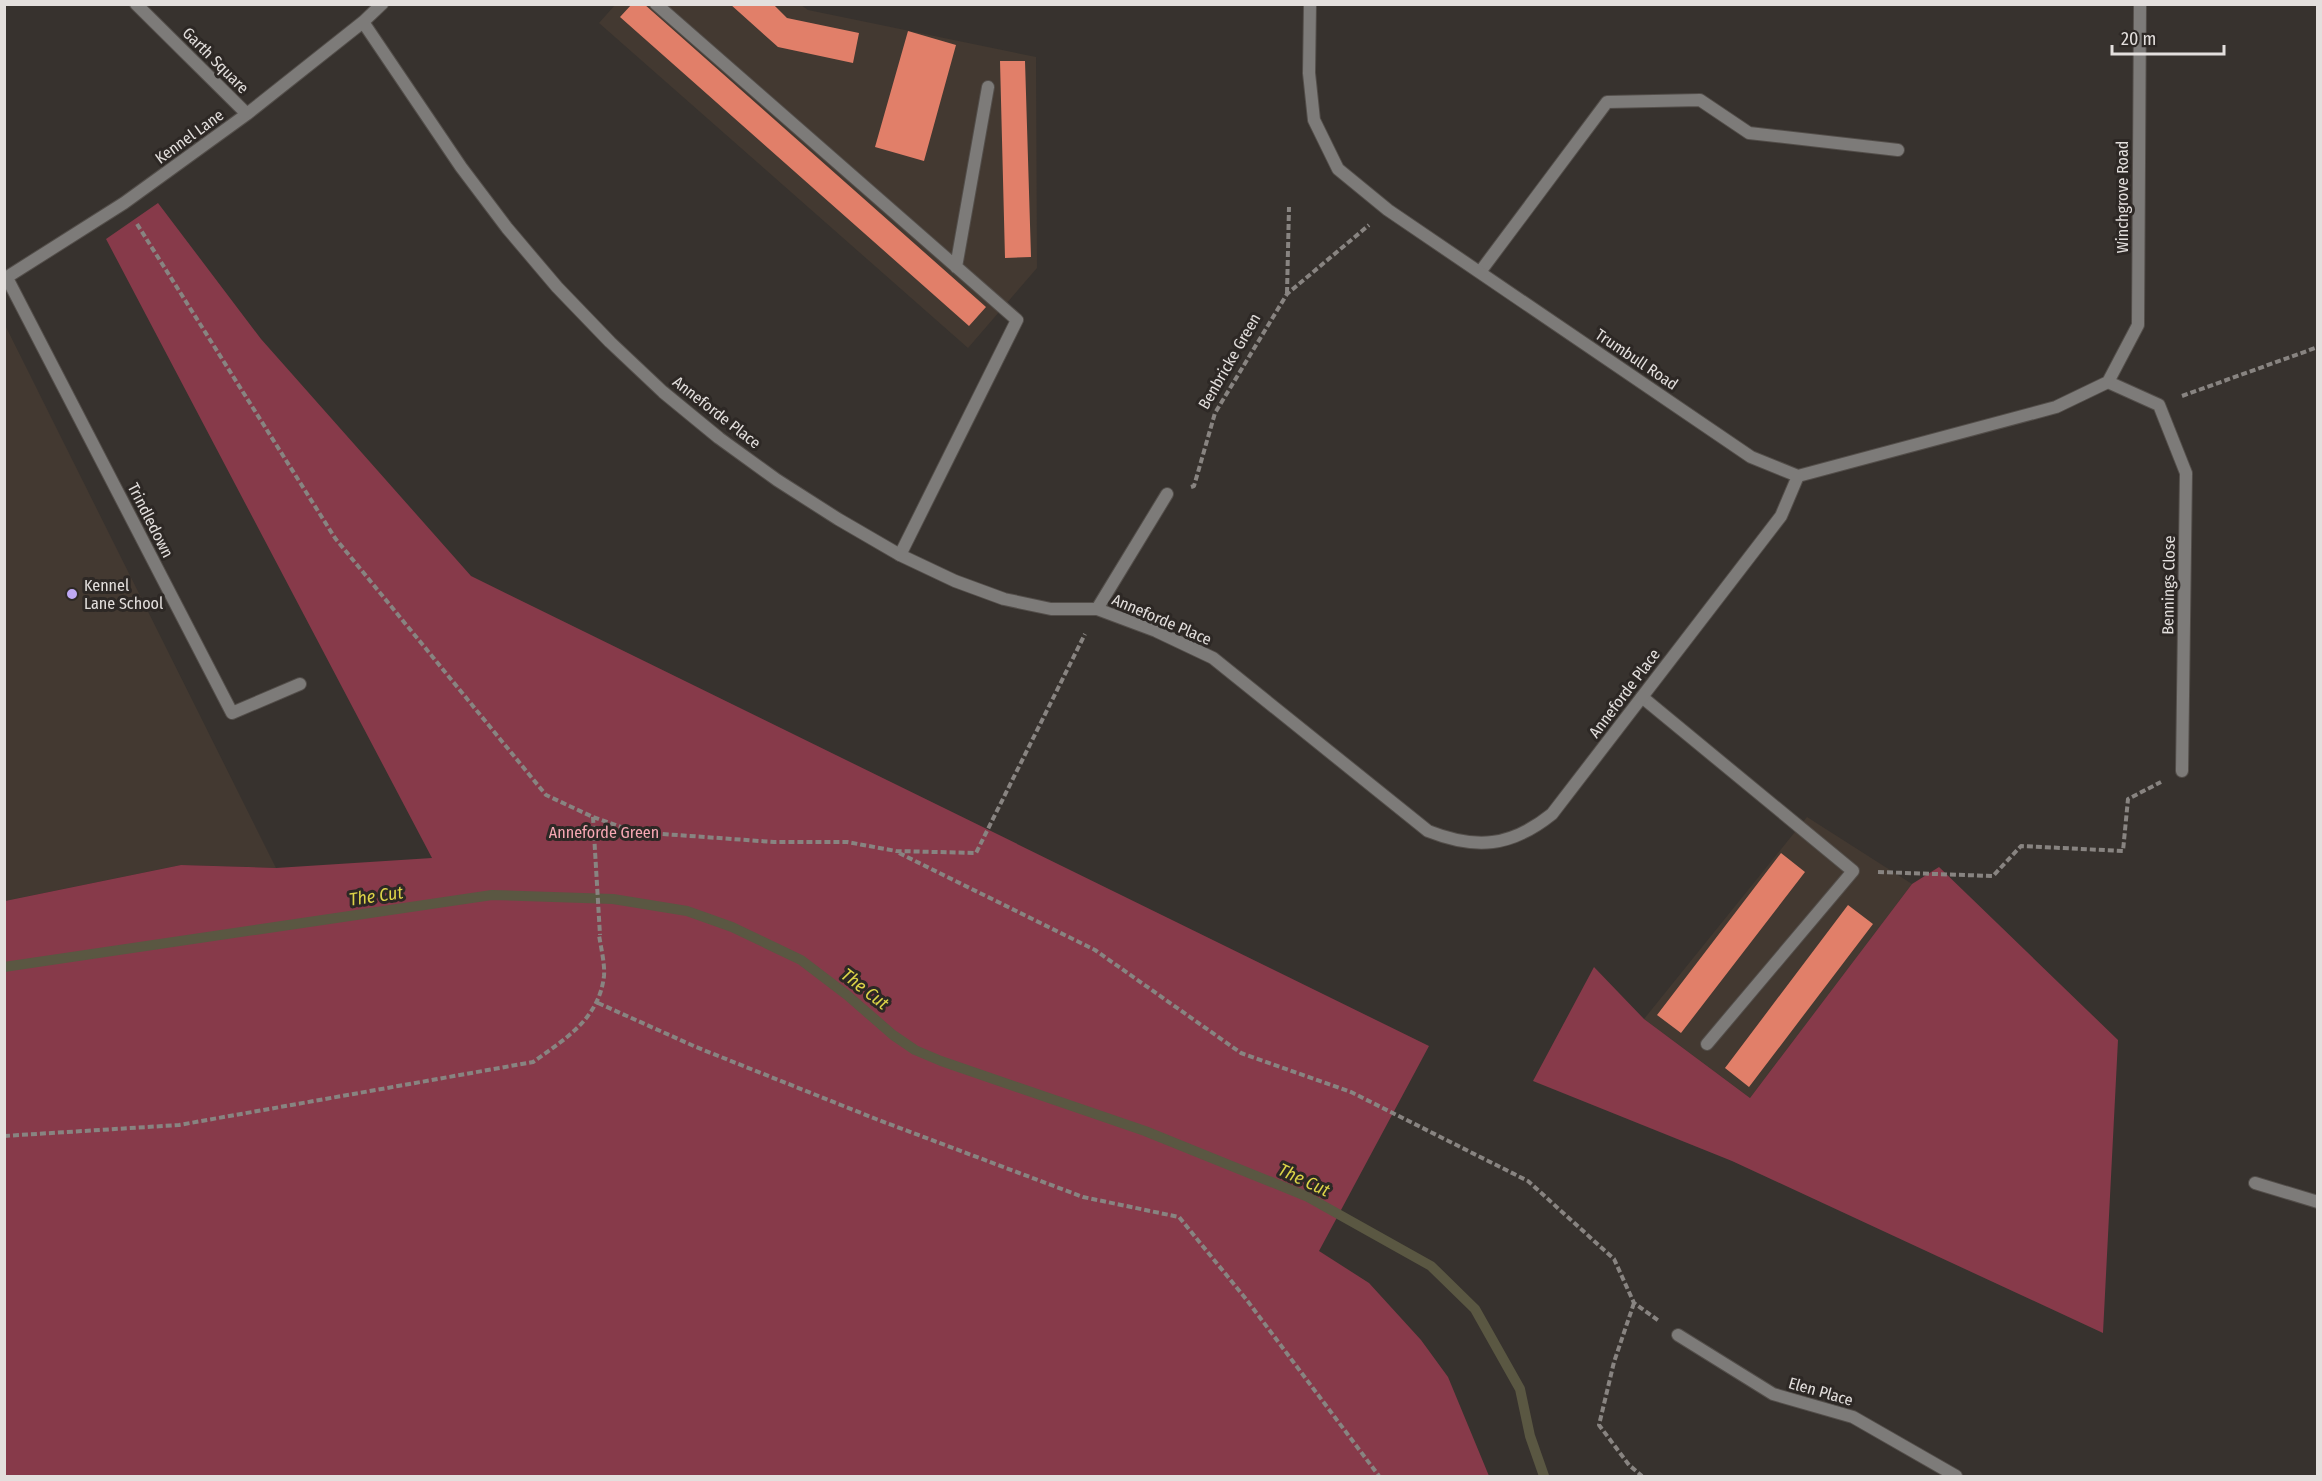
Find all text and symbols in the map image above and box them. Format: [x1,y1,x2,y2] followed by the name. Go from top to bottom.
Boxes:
[2112,18,2224,56] scale bar
[179,23,253,97] street label: Garth Square
[2121,28,2156,50] text: 20 m
[151,105,227,168] street label: Kennel Lane
[2113,141,2132,253] street label: Winchgrove Road
[1194,310,1265,413] street label: Benbricke Green
[1592,325,1682,394] street label: Trumbull Road
[669,372,765,453] street label: Anneforde Place
[124,480,178,561] street label: Trindledown
[2158,535,2179,635] street label: Bennings Close
[84,576,163,613] place label: Kennel Lane School
[65,587,79,601] marker: Kennel Lane School
[1109,590,1215,649] street label: Anneforde Place
[1585,645,1664,741] street label: Anneforde Place
[549,823,659,842] park label: Anneforde Green
[348,881,405,911] water label: The Cut
[837,964,893,1014] water label: The Cut
[1275,1159,1333,1202] water label: The Cut
[1786,1373,1855,1410] street label: Elen Place

